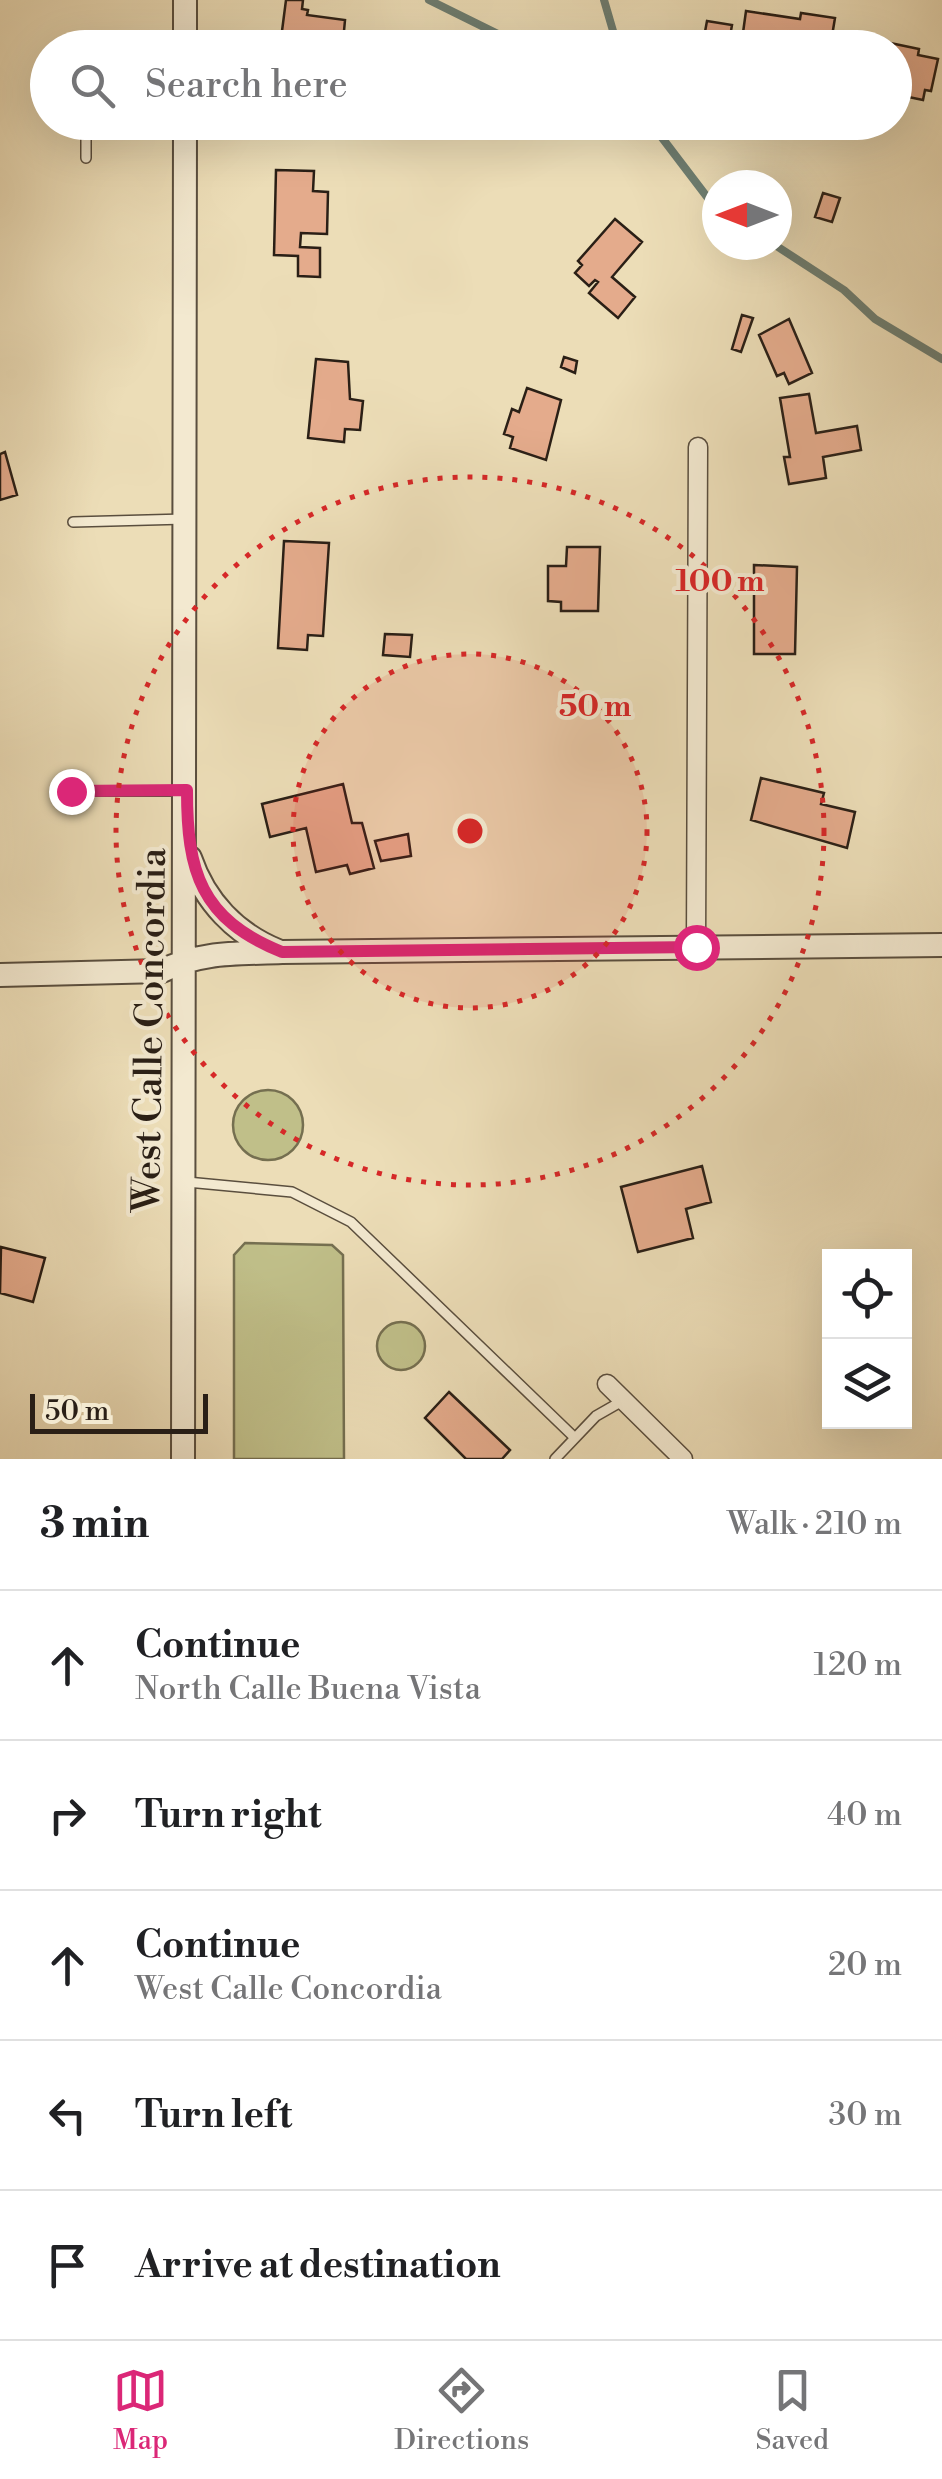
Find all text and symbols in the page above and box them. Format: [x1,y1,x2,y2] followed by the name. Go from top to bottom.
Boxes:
[30,30,912,140] search box
[65,58,120,113] icon: search
[145,62,348,109] text: Search here
[702,170,792,260] north arrow
[675,563,765,601] text: 100 m
[559,688,631,726] text: 50 m
[49,769,95,815] route end
[452,813,488,849] centre of rings
[124,847,177,1214] street label: West Calle Concordia
[674,925,720,971] route start
[822,1249,912,1429] map controls
[822,1249,912,1339] button: locate
[822,1339,912,1429] button: layers
[30,1389,208,1434] scale bar
[45,1394,109,1429] text: 50 m
[40,1498,149,1551] text: 3 min
[727,1504,902,1544] text: Walk · 210 m
[135,1622,300,1669] text: Continue
[40,1638,95,1693] icon: ahead
[813,1645,902,1685] text: 120 m
[135,1669,481,1709] text: North Calle Buena Vista
[40,1788,95,1843] icon: right
[135,1792,321,1839] text: Turn right
[827,1795,902,1835] text: 40 m
[135,1922,300,1969] text: Continue
[40,1938,95,1993] icon: ahead
[828,1945,902,1985] text: 20 m
[135,1969,442,2009] text: West Calle Concordia
[40,2088,95,2143] icon: left
[135,2092,292,2139] text: Turn left
[828,2095,902,2135] text: 30 m
[40,2238,95,2293] icon: arrive
[135,2242,501,2289] text: Arrive at destination
[113,2363,168,2458] tab: Map
[394,2363,529,2458] tab: Directions
[755,2363,829,2458] tab: Saved

